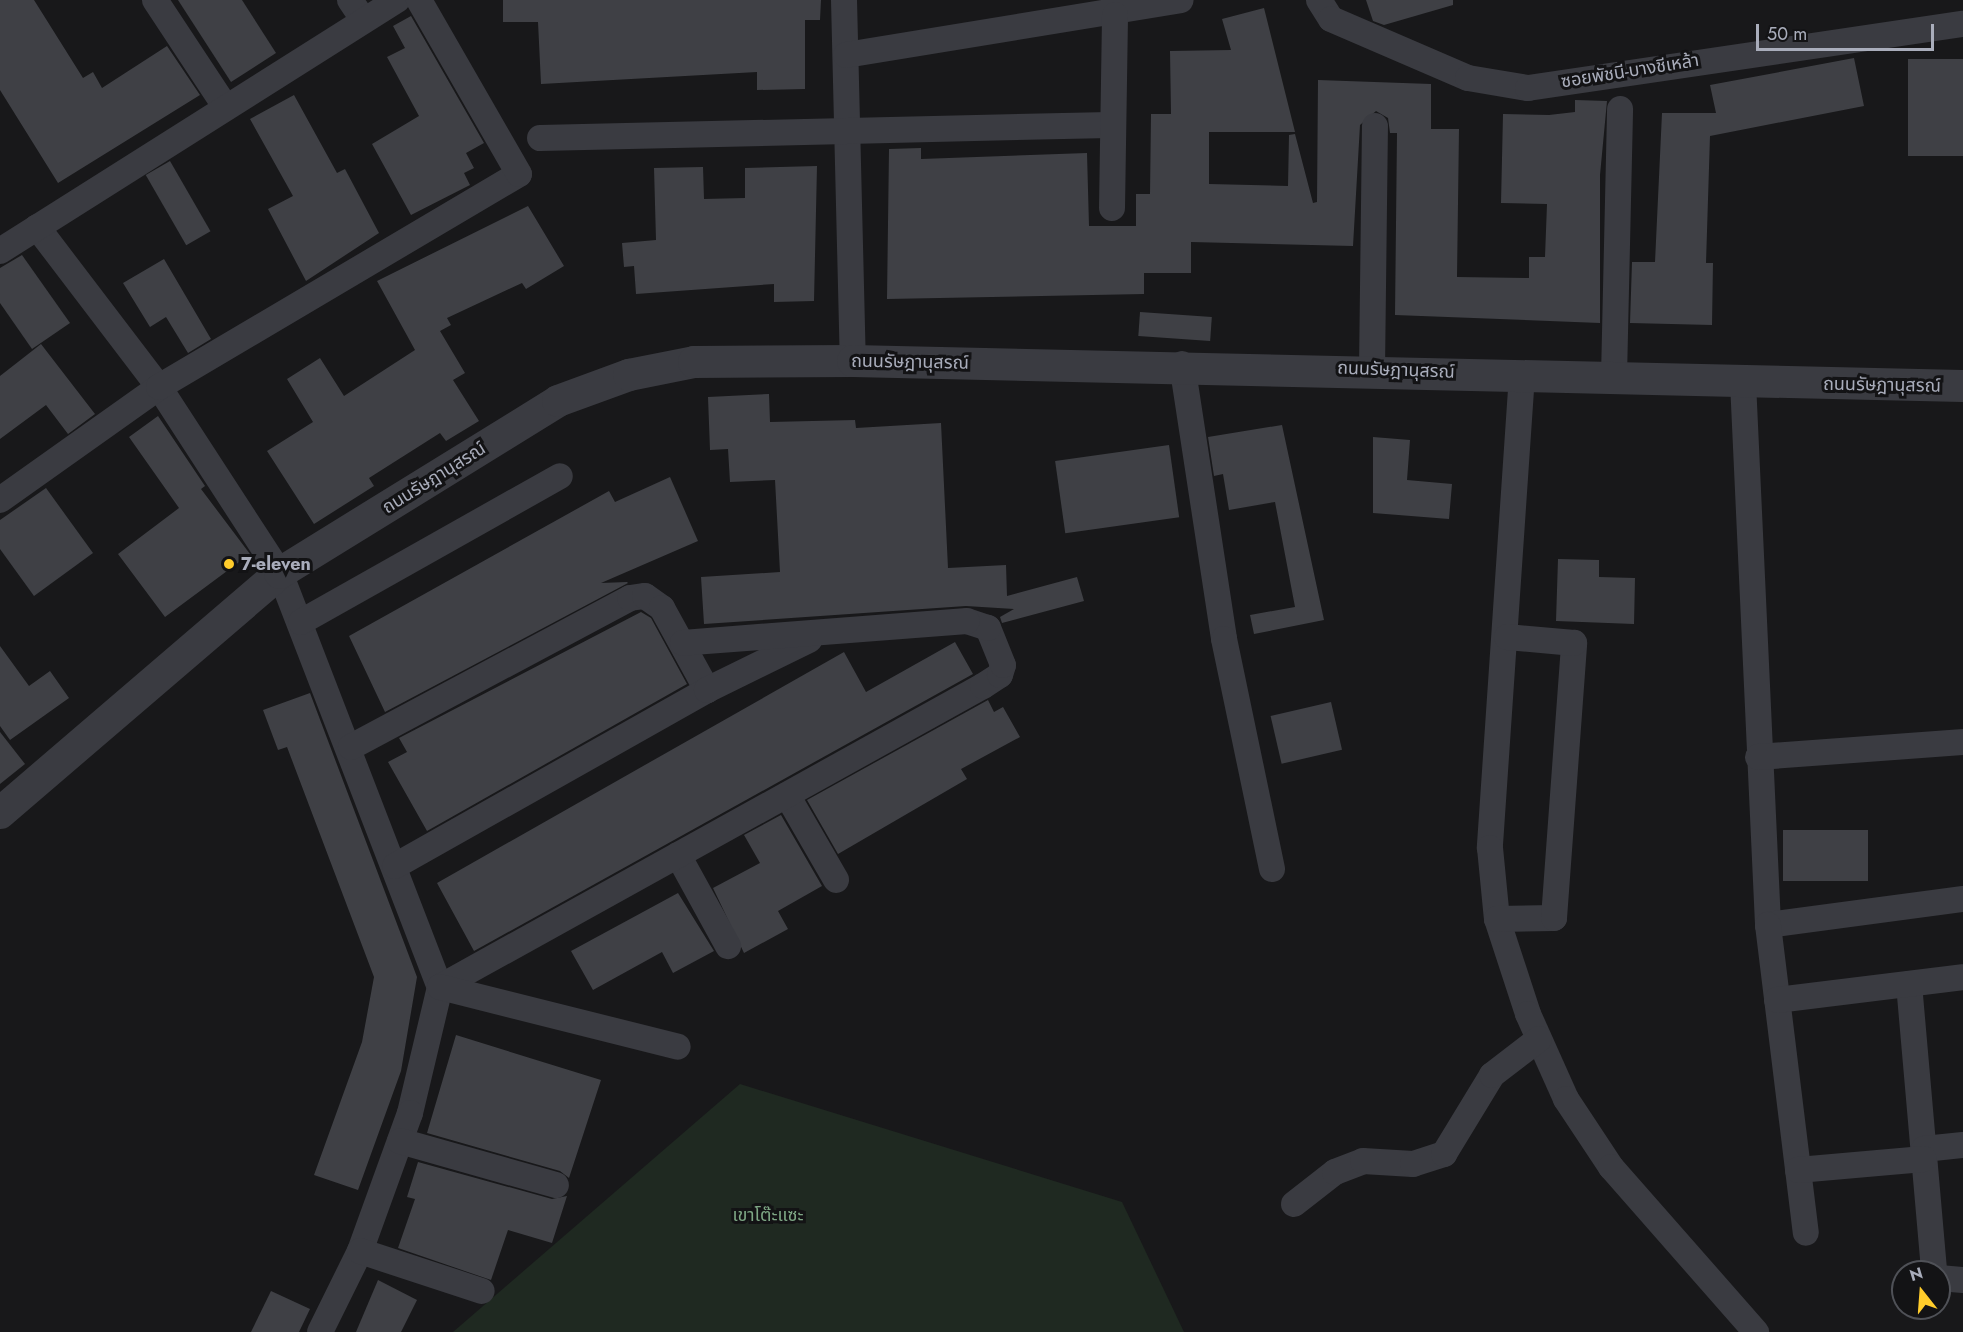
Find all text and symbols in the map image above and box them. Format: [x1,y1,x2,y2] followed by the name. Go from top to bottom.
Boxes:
[1759,12,1938,50] scale bar
[1767,21,1807,47] text: 50 m
[1559,49,1701,93] street label: ซอยพัชนี-บางชีเหล้า
[851,350,969,374] street label: ถนนรัษฎานุสรณ์
[1337,357,1455,383] street label: ถนนรัษฎานุสรณ์
[1823,373,1941,397] street label: ถนนรัษฎานุสรณ์
[378,438,490,518] street label: ถนนรัษฎานุสรณ์
[241,553,311,575] place label: 7-eleven
[222,557,236,571] marker: 7-eleven
[732,1204,804,1226] park label: เขาโต๊ะแซะ
[1891,1260,1951,1320] north arrow
[1907,1261,1926,1287] text: N

